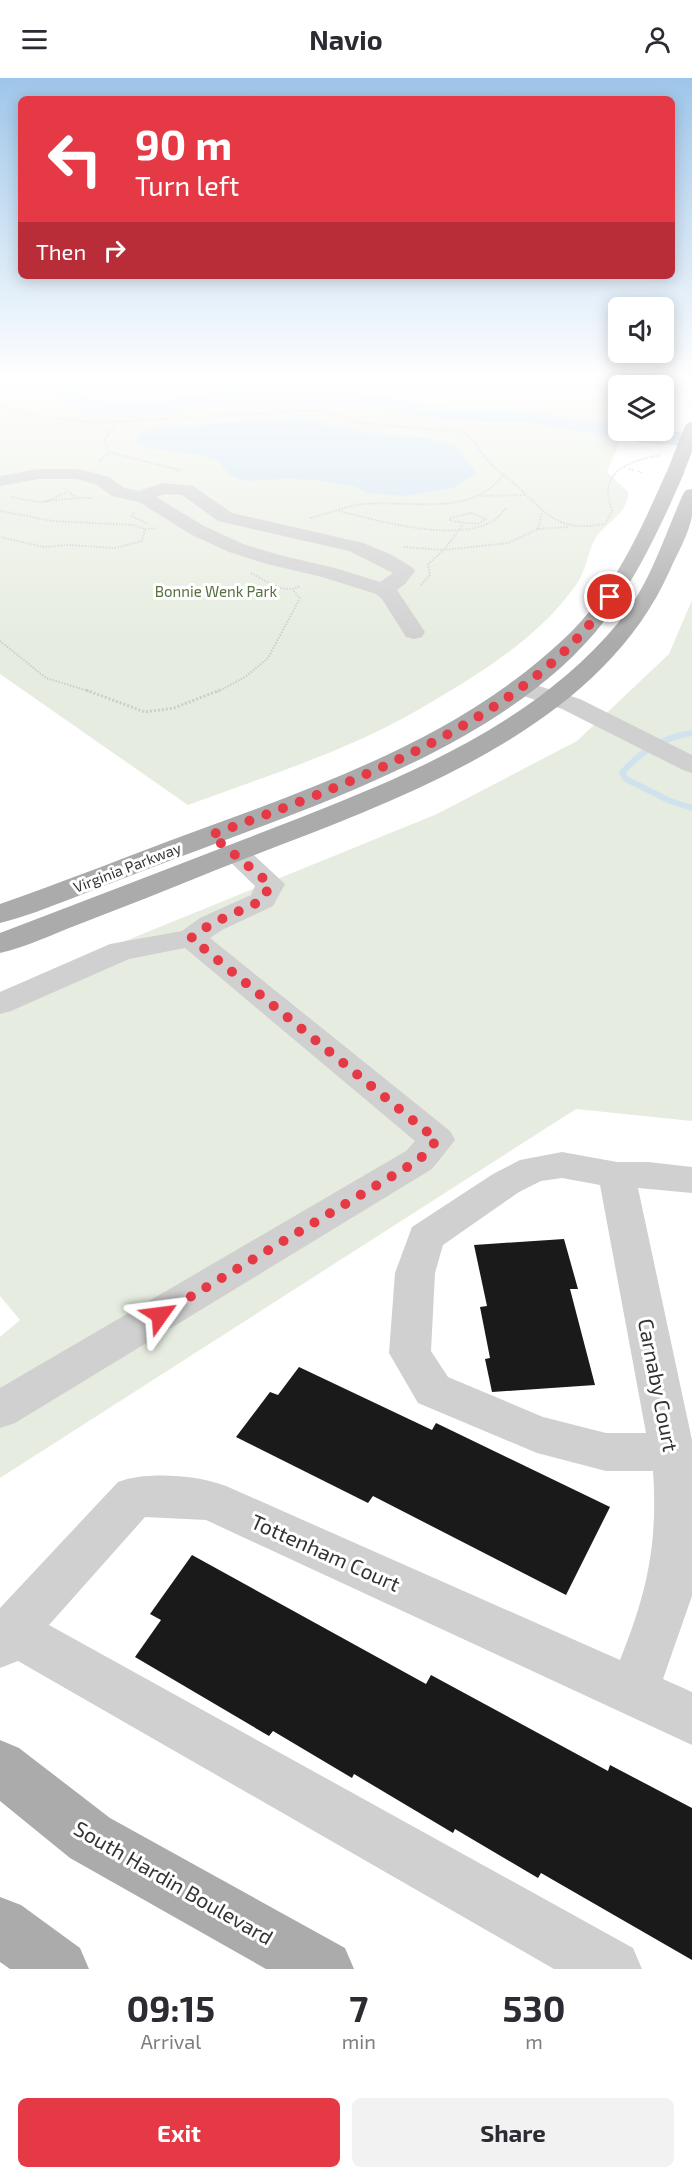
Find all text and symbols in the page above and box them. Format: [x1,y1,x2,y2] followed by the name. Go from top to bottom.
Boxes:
[18,23,51,56] icon: menu
[309,23,383,55] text: Navio
[641,23,674,56] icon: person
[135,118,232,168] text: 90 m
[36,120,114,198] icon: left
[135,169,239,201] text: Turn left
[98,234,131,267] icon: right
[36,238,86,264] text: Then
[608,297,674,441] map controls
[608,297,674,363] button: sound
[608,375,674,441] button: layers
[584,571,635,622] pin
[593,580,626,613] icon: arrive
[155,582,278,600] park label: Bonnie Wenk Park
[71,838,184,896] street label: Virginia Parkway
[128,1283,192,1347] position arrow
[634,1316,684,1454] street label: Carnaby Court
[248,1508,404,1596] street label: Tottenham Court
[70,1815,278,1949] street label: South Hardin Boulevard
[127,1986,215,2029] text: 09:15
[349,1986,368,2029] text: 7
[502,1986,565,2029] text: 530
[140,2029,201,2053] text: Arrival
[342,2029,376,2053] text: min
[525,2029,543,2053] text: m
[18,2098,340,2167] button: Exit
[352,2098,674,2167] button: Share

